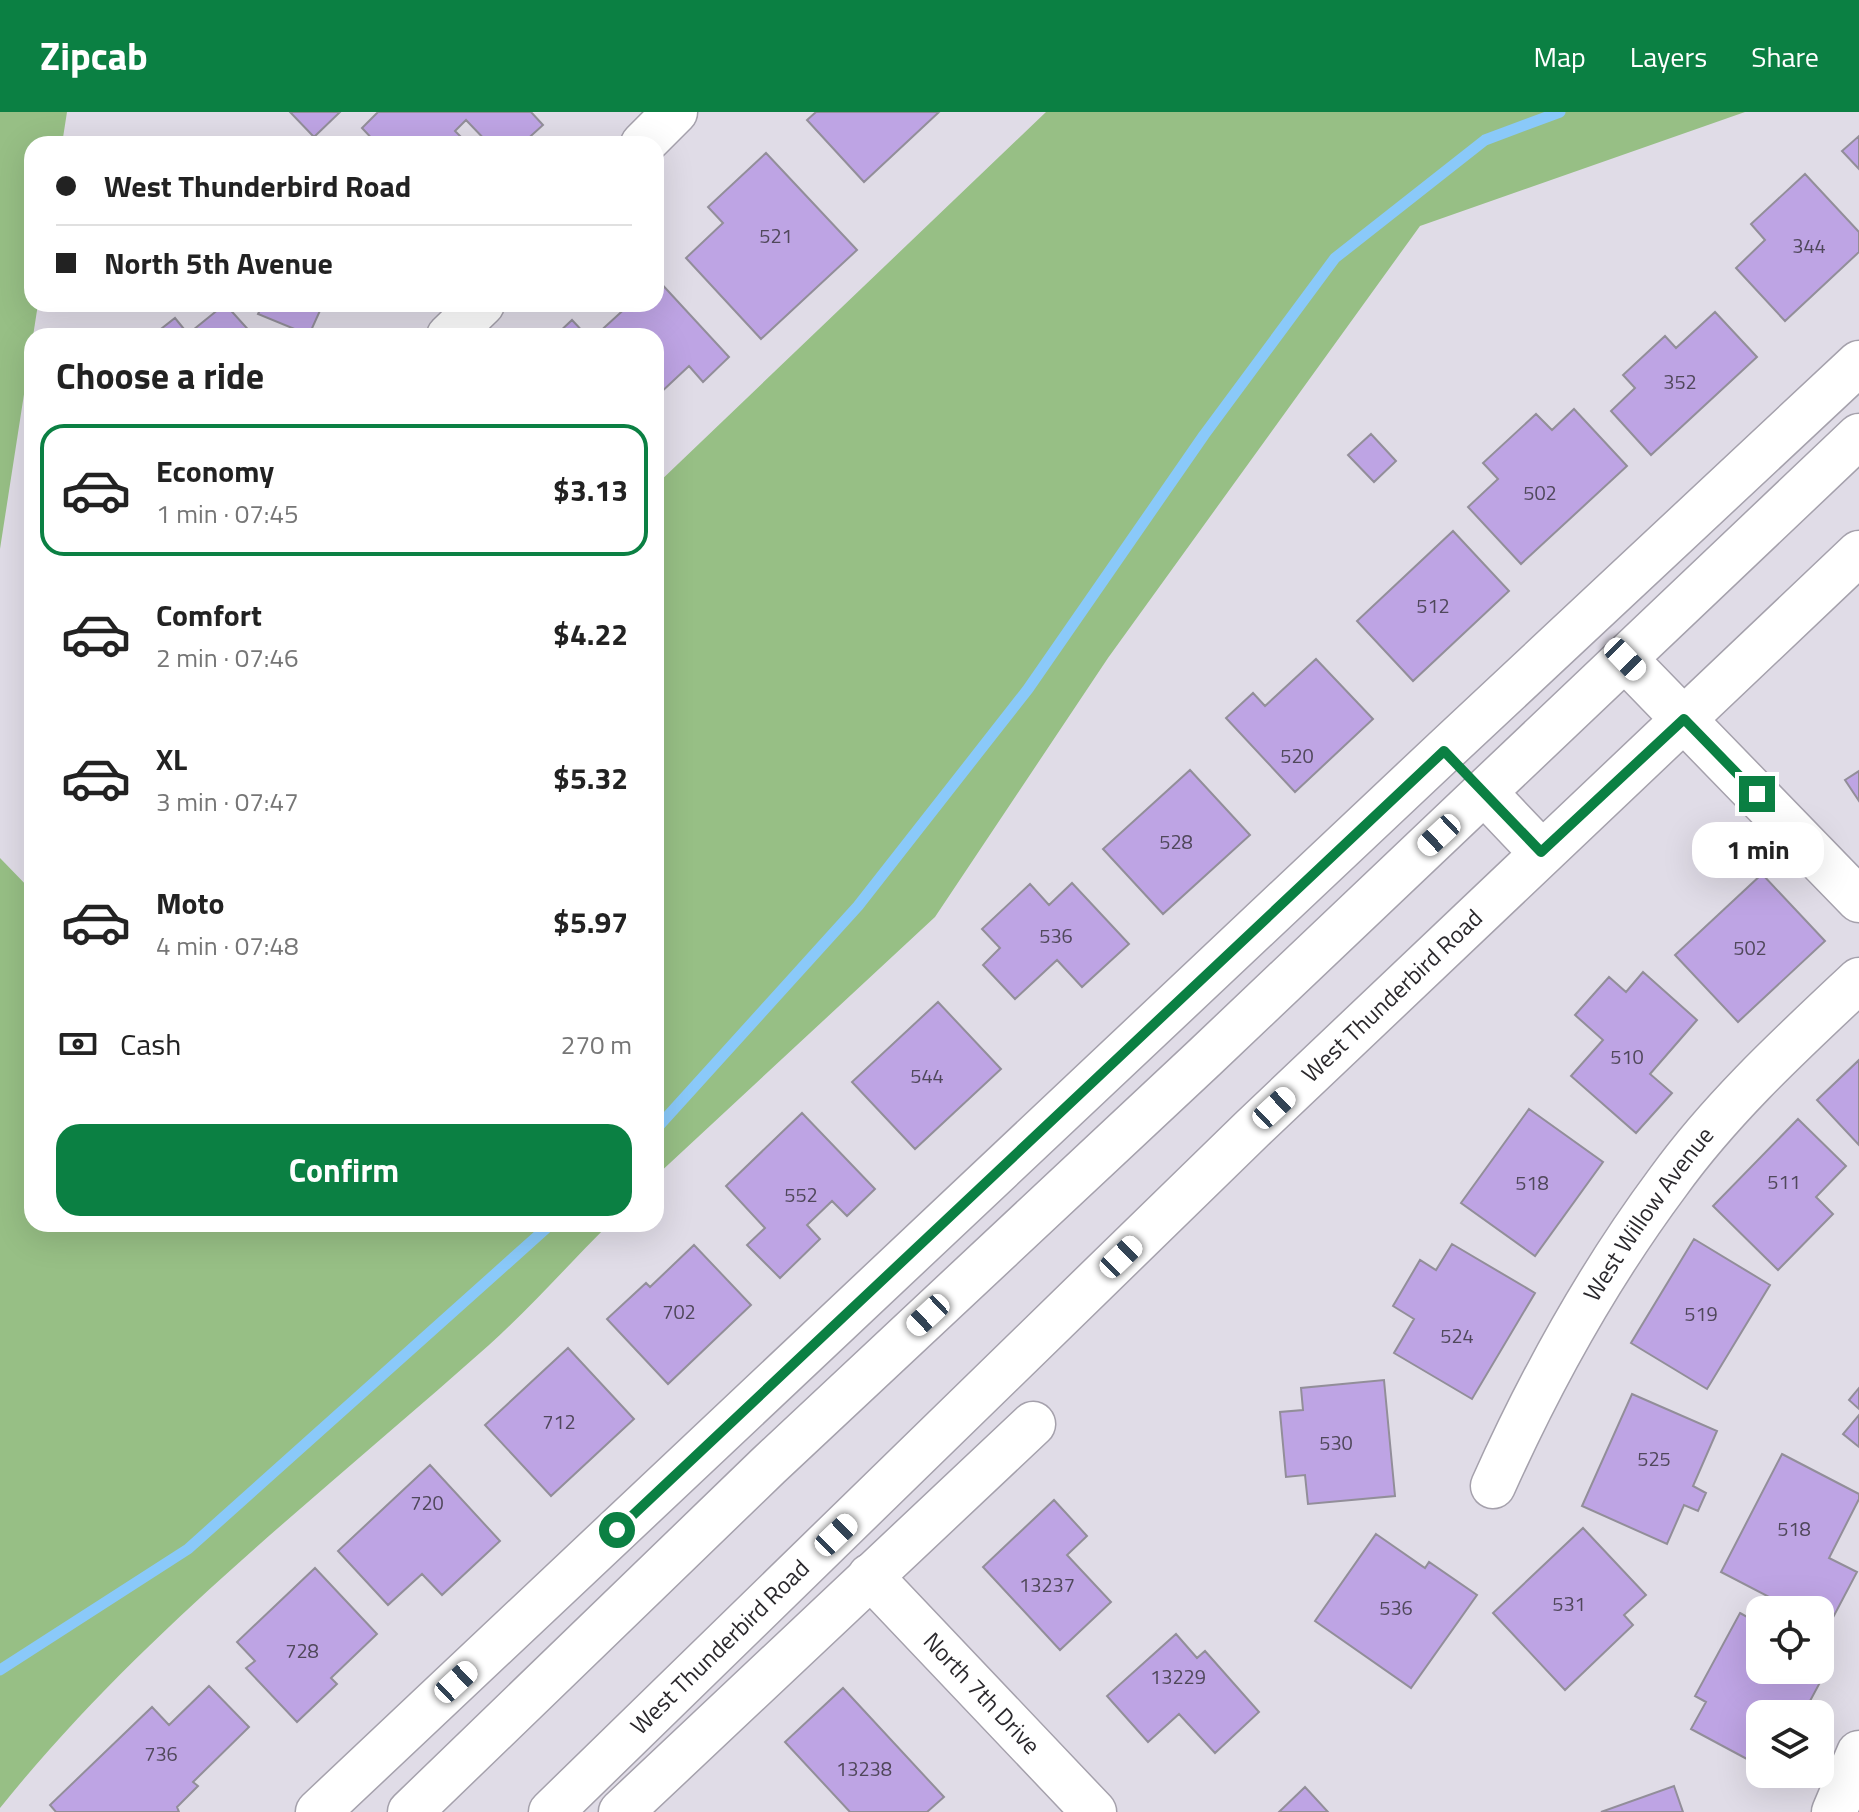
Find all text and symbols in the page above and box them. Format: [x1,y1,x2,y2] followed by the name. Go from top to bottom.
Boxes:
[40,27,148,85] text: Zipcab
[1533,35,1586,78] text: Map
[1630,35,1707,78] text: Layers
[1751,35,1819,78] text: Share
[104,163,411,209] text: West Thunderbird Road
[759,220,793,251] house number: 521
[1792,230,1826,261] house number: 344
[104,240,333,286] text: North 5th Avenue
[56,348,264,403] text: Choose a ride
[1663,366,1697,397] house number: 352
[156,448,274,494] text: Economy
[60,454,132,526] icon: car
[553,467,628,513] text: $3.13
[1523,477,1557,508] house number: 502
[156,494,299,533] text: 1 min · 07:45
[1416,590,1450,621] house number: 512
[156,592,262,638] text: Comfort
[60,598,132,670] icon: car
[553,611,628,657] text: $4.22
[1600,633,1650,685] car
[156,638,299,677] text: 2 min · 07:46
[156,736,187,782] text: XL
[1280,740,1314,771] house number: 520
[60,742,132,814] icon: car
[553,755,628,801] text: $5.32
[1739,776,1775,812] route end
[156,782,299,821] text: 3 min · 07:47
[1413,810,1465,860] car
[1691,822,1823,878] callout: 1 min
[1159,826,1193,857] house number: 528
[1726,830,1790,869] text: 1 min
[156,880,224,926] text: Moto
[60,886,132,958] icon: car
[553,899,628,945] text: $5.97
[1293,900,1490,1090] street label: West Thunderbird Road
[1039,920,1073,951] house number: 536
[156,926,299,965] text: 4 min · 07:48
[1733,932,1767,963] house number: 502
[120,1021,181,1067] text: Cash
[56,1022,100,1066] icon: cash
[561,1025,632,1064] text: 270 m
[1610,1041,1644,1072] house number: 510
[910,1060,944,1091] house number: 544
[1248,1083,1300,1133] car
[1574,1118,1722,1308] street label: West Willow Avenue
[56,1124,632,1216] button: Confirm
[1767,1166,1801,1197] house number: 511
[1515,1167,1549,1198] house number: 518
[784,1179,818,1210] house number: 552
[1095,1232,1147,1282] car
[902,1290,954,1340] car
[662,1296,696,1327] house number: 702
[1684,1298,1718,1329] house number: 519
[1440,1320,1474,1351] house number: 524
[542,1406,576,1437] house number: 712
[1319,1427,1353,1458] house number: 530
[1637,1443,1671,1474] house number: 525
[410,1487,444,1518] house number: 720
[810,1510,862,1560] car
[599,1512,635,1548] route start
[1777,1513,1811,1544] house number: 518
[622,1551,817,1743] street label: West Thunderbird Road
[1019,1569,1075,1600] house number: 13237
[1552,1588,1586,1619] house number: 531
[1379,1592,1413,1623] house number: 536
[1746,1596,1834,1788] map controls
[1746,1596,1834,1684] button: locate
[915,1624,1049,1762] street label: North 7th Drive
[285,1635,319,1666] house number: 728
[430,1657,482,1707] car
[1150,1661,1206,1692] house number: 13229
[1746,1700,1834,1788] button: layers
[144,1738,178,1769] house number: 736
[836,1753,892,1784] house number: 13238

